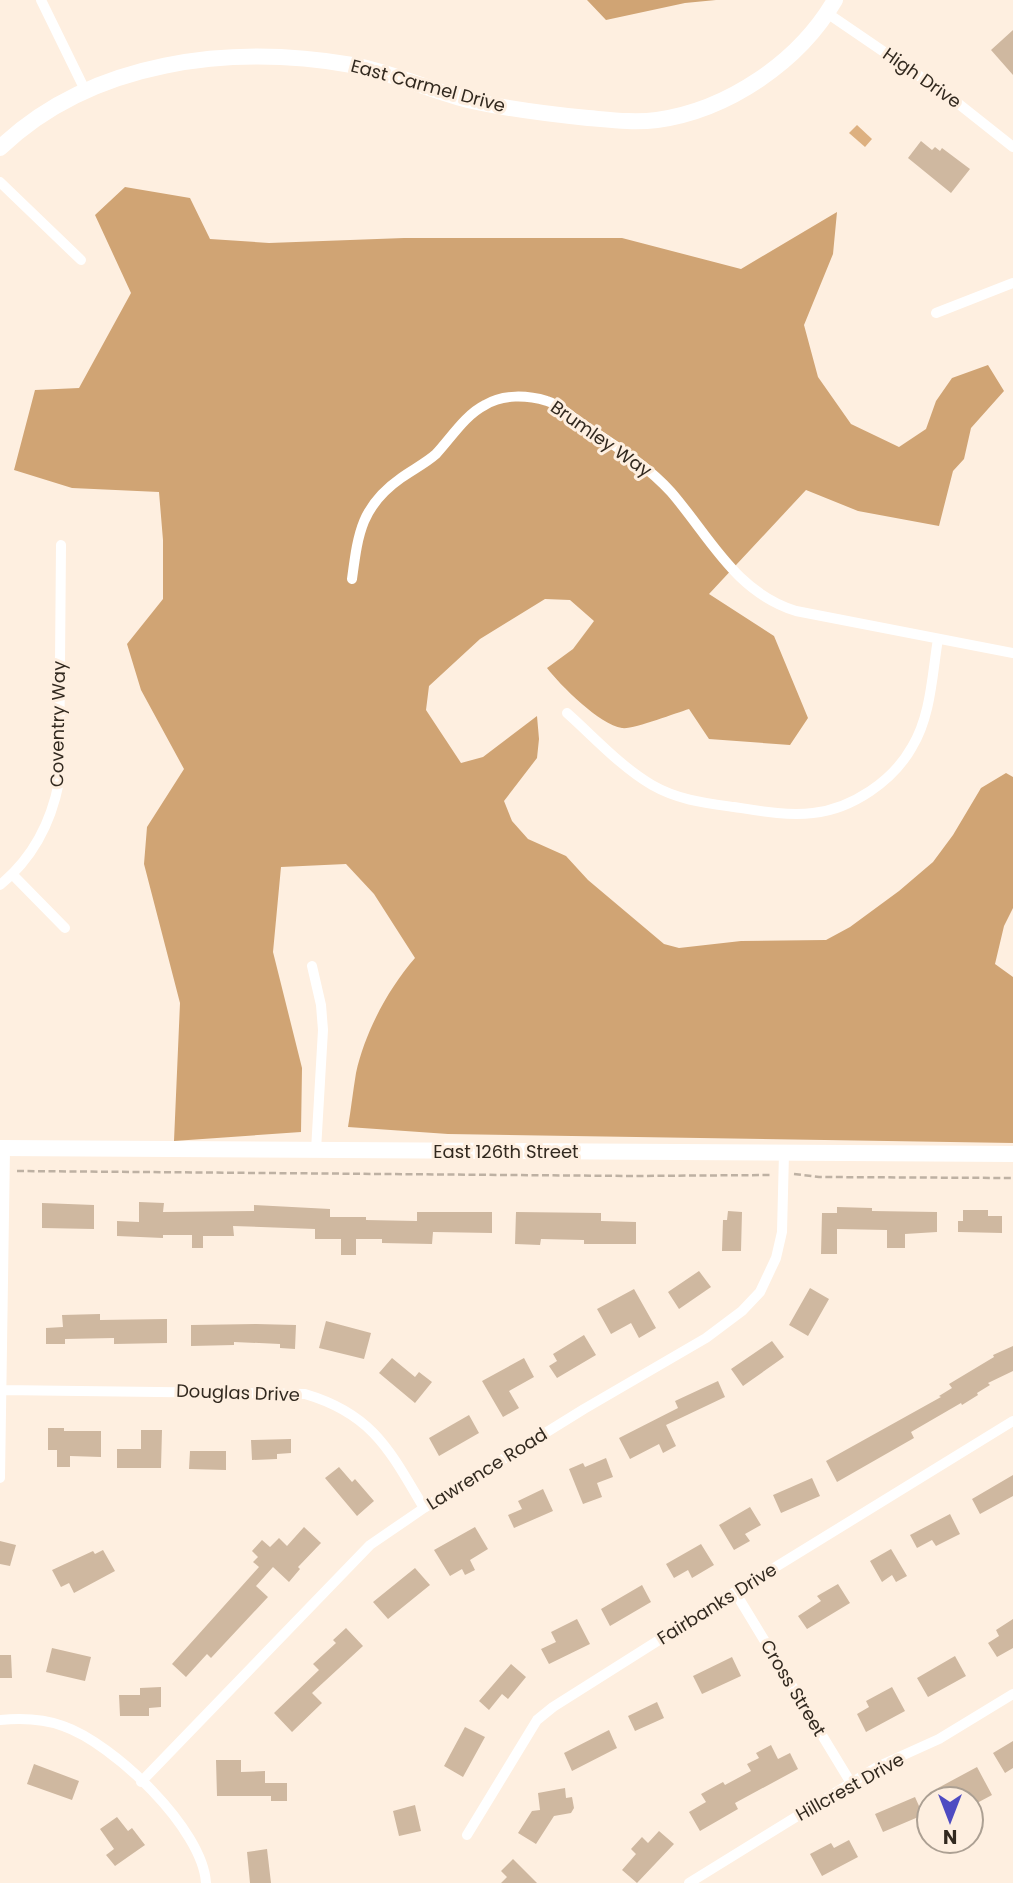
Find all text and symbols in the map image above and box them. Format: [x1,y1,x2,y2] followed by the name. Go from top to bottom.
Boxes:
[878,41,967,114] street label: High Drive
[348,53,508,118] street label: East Carmel Drive
[546,394,657,483] street label: Brumley Way
[44,661,71,787] street label: Coventry Way
[433,1139,579,1164] street label: East 126th Street
[176,1378,300,1407] street label: Douglas Drive
[422,1421,552,1516] street label: Lawrence Road
[652,1557,781,1650] street label: Fairbanks Drive
[755,1635,832,1741] street label: Cross Street
[791,1746,908,1827] street label: Hillcrest Drive
[915,1785,985,1855] north arrow
[943,1823,957,1850] text: N

